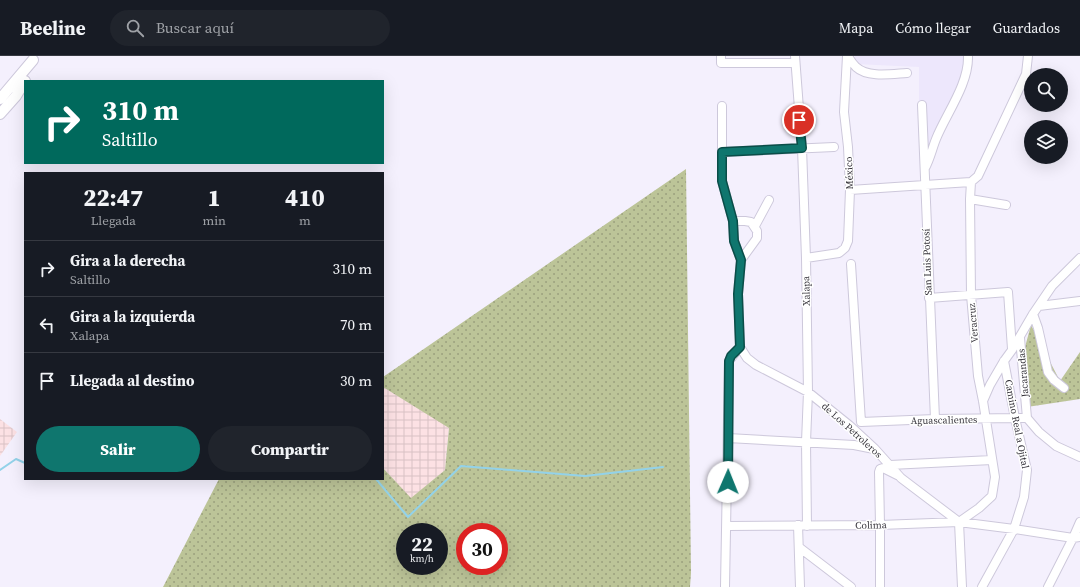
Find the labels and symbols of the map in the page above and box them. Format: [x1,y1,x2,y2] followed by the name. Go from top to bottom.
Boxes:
[782,103,816,137] pin
[842,156,856,189] street label: México
[919,228,935,296] street label: San Luis Potosí
[799,275,813,306] street label: Xalapa
[965,302,981,343] street label: Veracruz
[1014,348,1032,399] street label: Jacarandas
[1002,378,1032,470] street label: Camino Real a Ojital
[819,399,885,461] street label: de Los Petroleros
[910,413,978,427] street label: Aguascalientes
[707,461,749,503] position arrow
[855,518,888,532] street label: Colima
[456,523,508,575] speed limit sign: 30

